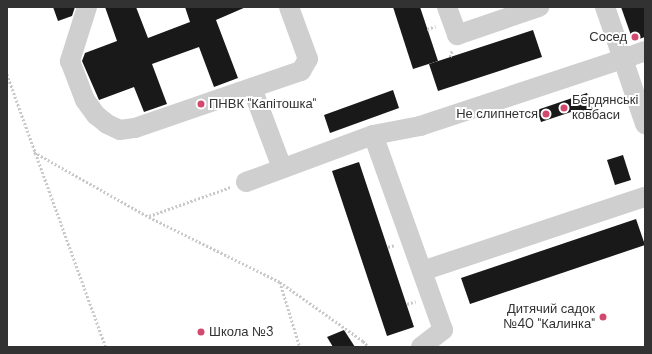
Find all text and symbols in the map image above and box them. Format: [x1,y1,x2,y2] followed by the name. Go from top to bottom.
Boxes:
[589,29,627,45] place label: Сосед
[630,32,640,42] marker: Сосед
[572,93,638,124] place label: Бердянські ковбаси
[209,96,316,112] place label: ПНВК "Капітошка"
[196,99,206,109] marker: ПНВК "Капітошка"
[559,103,569,113] marker: Бердянські ковбаси
[456,106,538,122] place label: Не слипнется
[541,109,551,119] marker: Не слипнется
[503,302,595,333] place label: Дитячий садок №40 "Калинка"
[598,312,608,322] marker: Дитячий садок №40 "Калинка"
[209,324,274,340] place label: Школа №3
[196,327,206,337] marker: Школа №3

